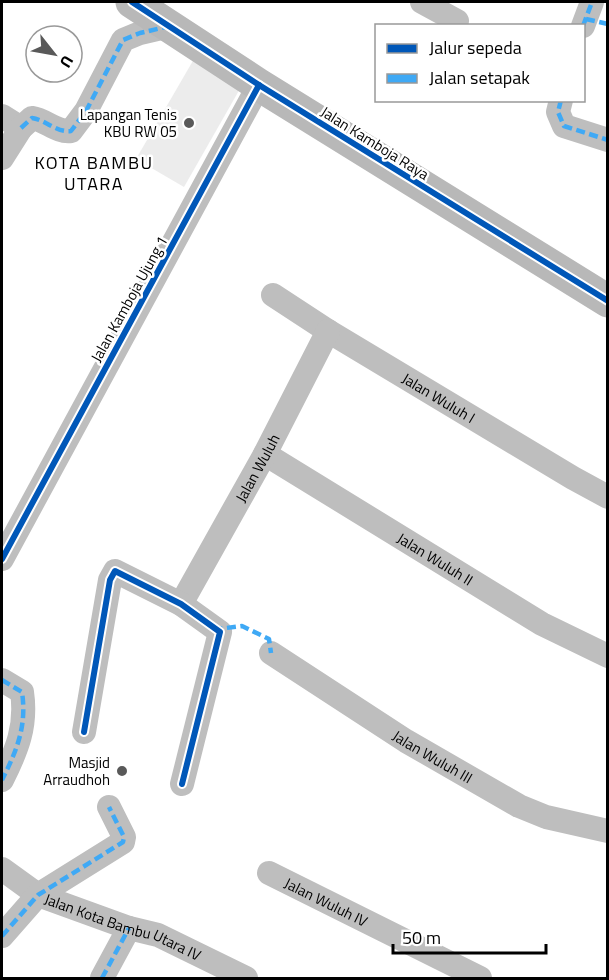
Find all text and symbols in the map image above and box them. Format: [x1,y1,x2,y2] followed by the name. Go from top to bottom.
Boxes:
[24,24,84,84] north arrow
[375,24,585,102] legend
[429,34,522,61] text: Jalur sepeda
[54,51,80,72] text: U
[429,64,530,91] text: Jalan setapak
[316,100,434,186] street label: Jalan Kamboja Raya
[80,103,177,143] place label: Lapangan Tenis KBU RW 05
[182,116,196,130] marker: Lapangan Tenis KBU RW 05
[34,149,154,197] district label: KOTA BAMBU UTARA
[85,232,173,366] street label: Jalan Kamboja Ujung 1
[398,367,480,428] street label: Jalan Wuluh I
[229,430,285,506] street label: Jalan Wuluh
[393,526,478,591] street label: Jalan Wuluh II
[388,724,477,789] street label: Jalan Wuluh III
[43,751,110,791] place label: Masjid Arraudhoh
[115,764,129,778] marker: Masjid Arraudhoh
[281,871,372,932] street label: Jalan Wuluh IV
[41,887,205,966] street label: Jalan Kota Bambu Utara IV
[393,917,546,955] scale bar
[402,924,441,951] text: 50 m

